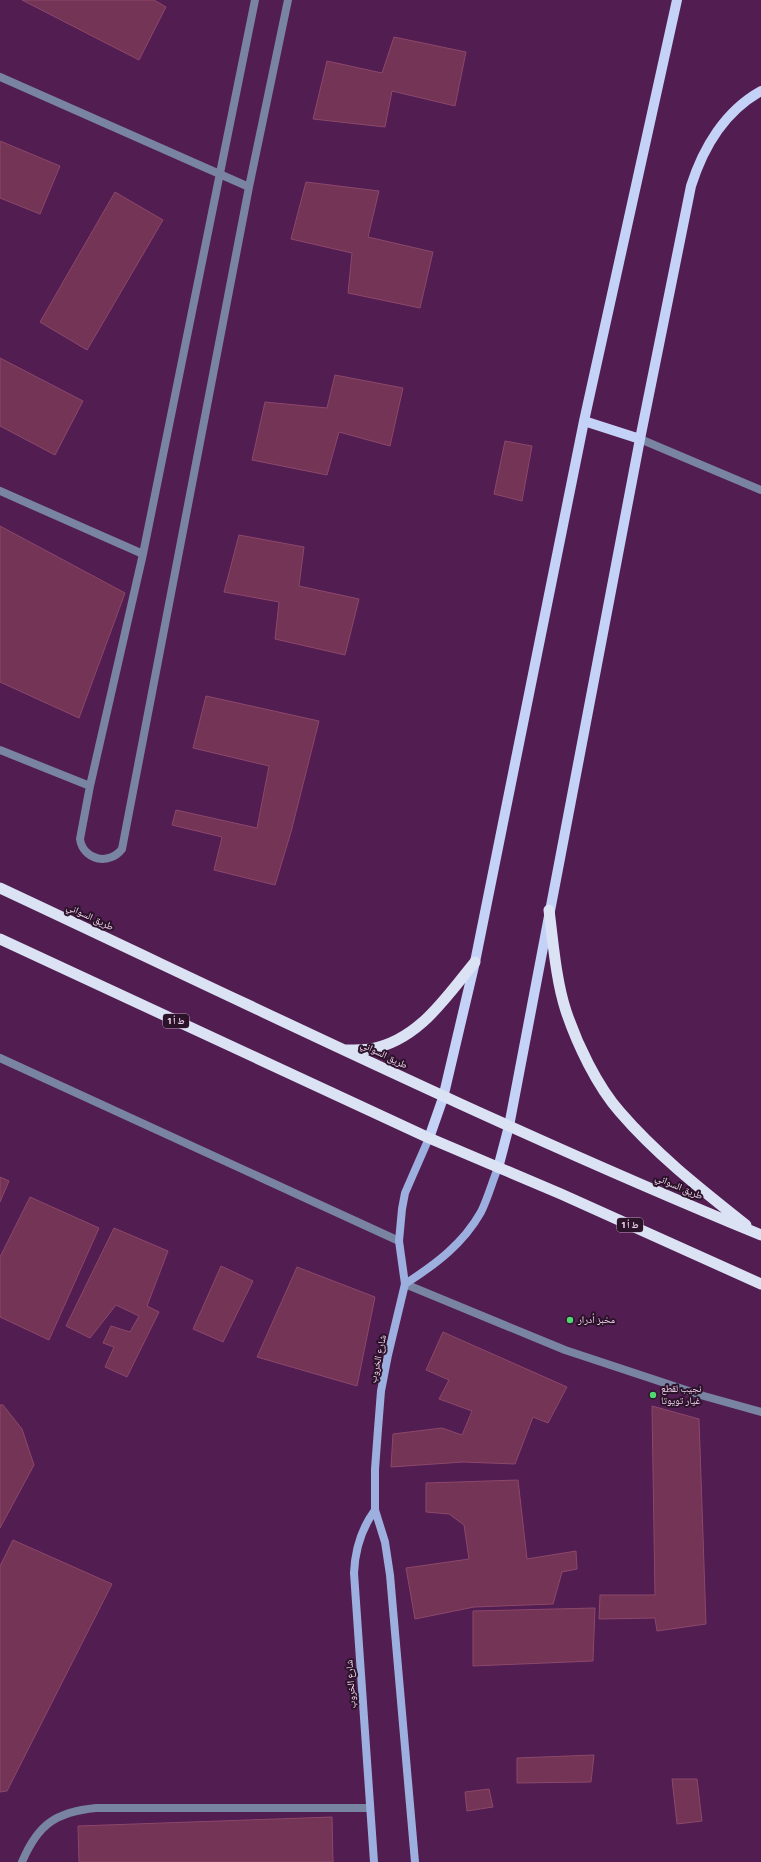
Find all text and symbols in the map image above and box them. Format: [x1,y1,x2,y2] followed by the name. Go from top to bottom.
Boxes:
[64,901,116,935] street label: طريق السواني
[163,1014,189,1028] road number: ط أ 1
[358,1039,410,1073] street label: طريق السواني
[653,1172,705,1204] street label: طريق السواني
[617,1218,643,1232] road number: ط أ 1
[577,1313,616,1326] place label: مخبز أدرار
[565,1315,575,1325] marker: مخبز أدرار
[367,1333,389,1384] street label: شارع الخروب
[661,1383,702,1407] place label: نجيب لقطع غيار تويوتا
[648,1390,658,1400] marker: نجيب لقطع غيار تويوتا
[343,1659,359,1709] street label: شارع الخروب

